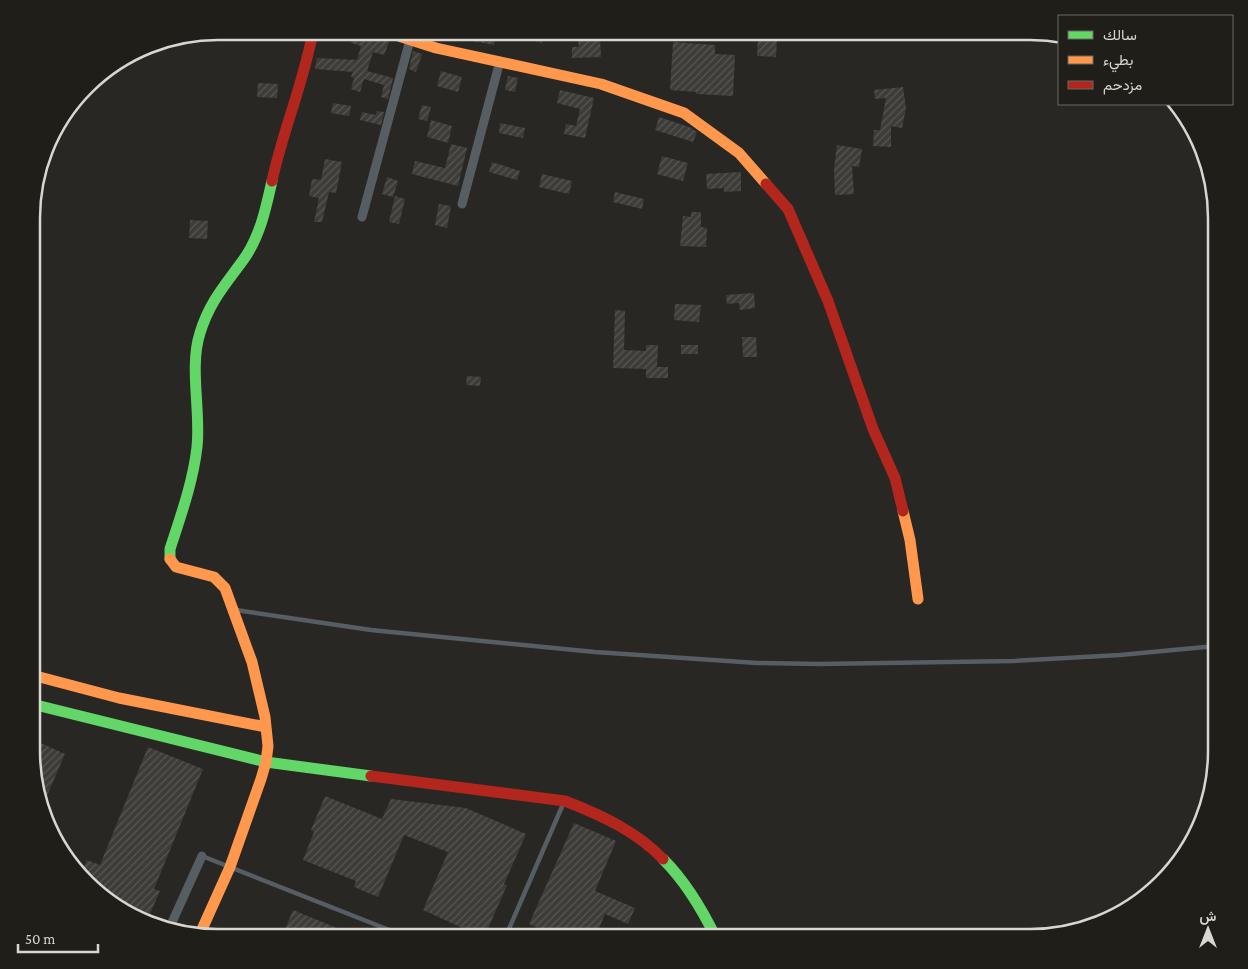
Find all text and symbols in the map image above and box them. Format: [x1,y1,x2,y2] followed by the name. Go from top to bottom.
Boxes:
[1058,15,1233,105] legend
[1103,27,1137,43] text: سالك
[1103,52,1133,73] text: بطيء
[1103,77,1142,95] text: مزدحم
[1183,904,1233,954] north arrow
[1200,908,1217,925] text: ش
[18,922,98,954] scale bar
[25,931,55,947] text: 50 m

